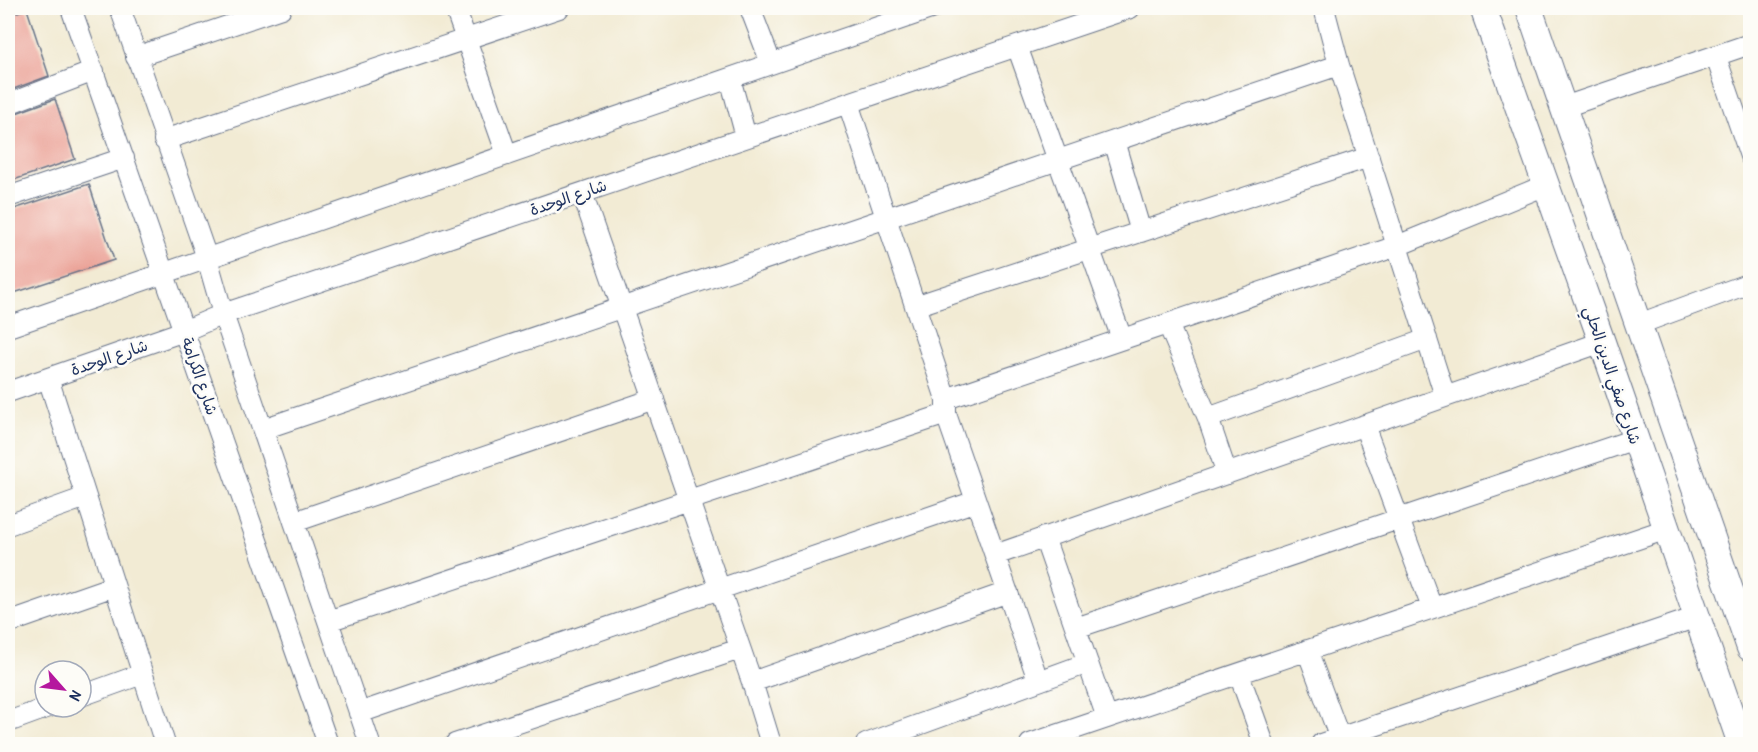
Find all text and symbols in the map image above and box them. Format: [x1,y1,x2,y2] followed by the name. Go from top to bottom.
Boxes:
[527,174,610,221] street label: شارع الوحدة
[1575,303,1647,448] street label: شارع صفي الدين الحلي
[68,334,151,381] street label: شارع الوحدة
[176,334,224,418] street label: شارع الكرامة
[33,659,93,719] north arrow
[64,687,88,705] text: N

